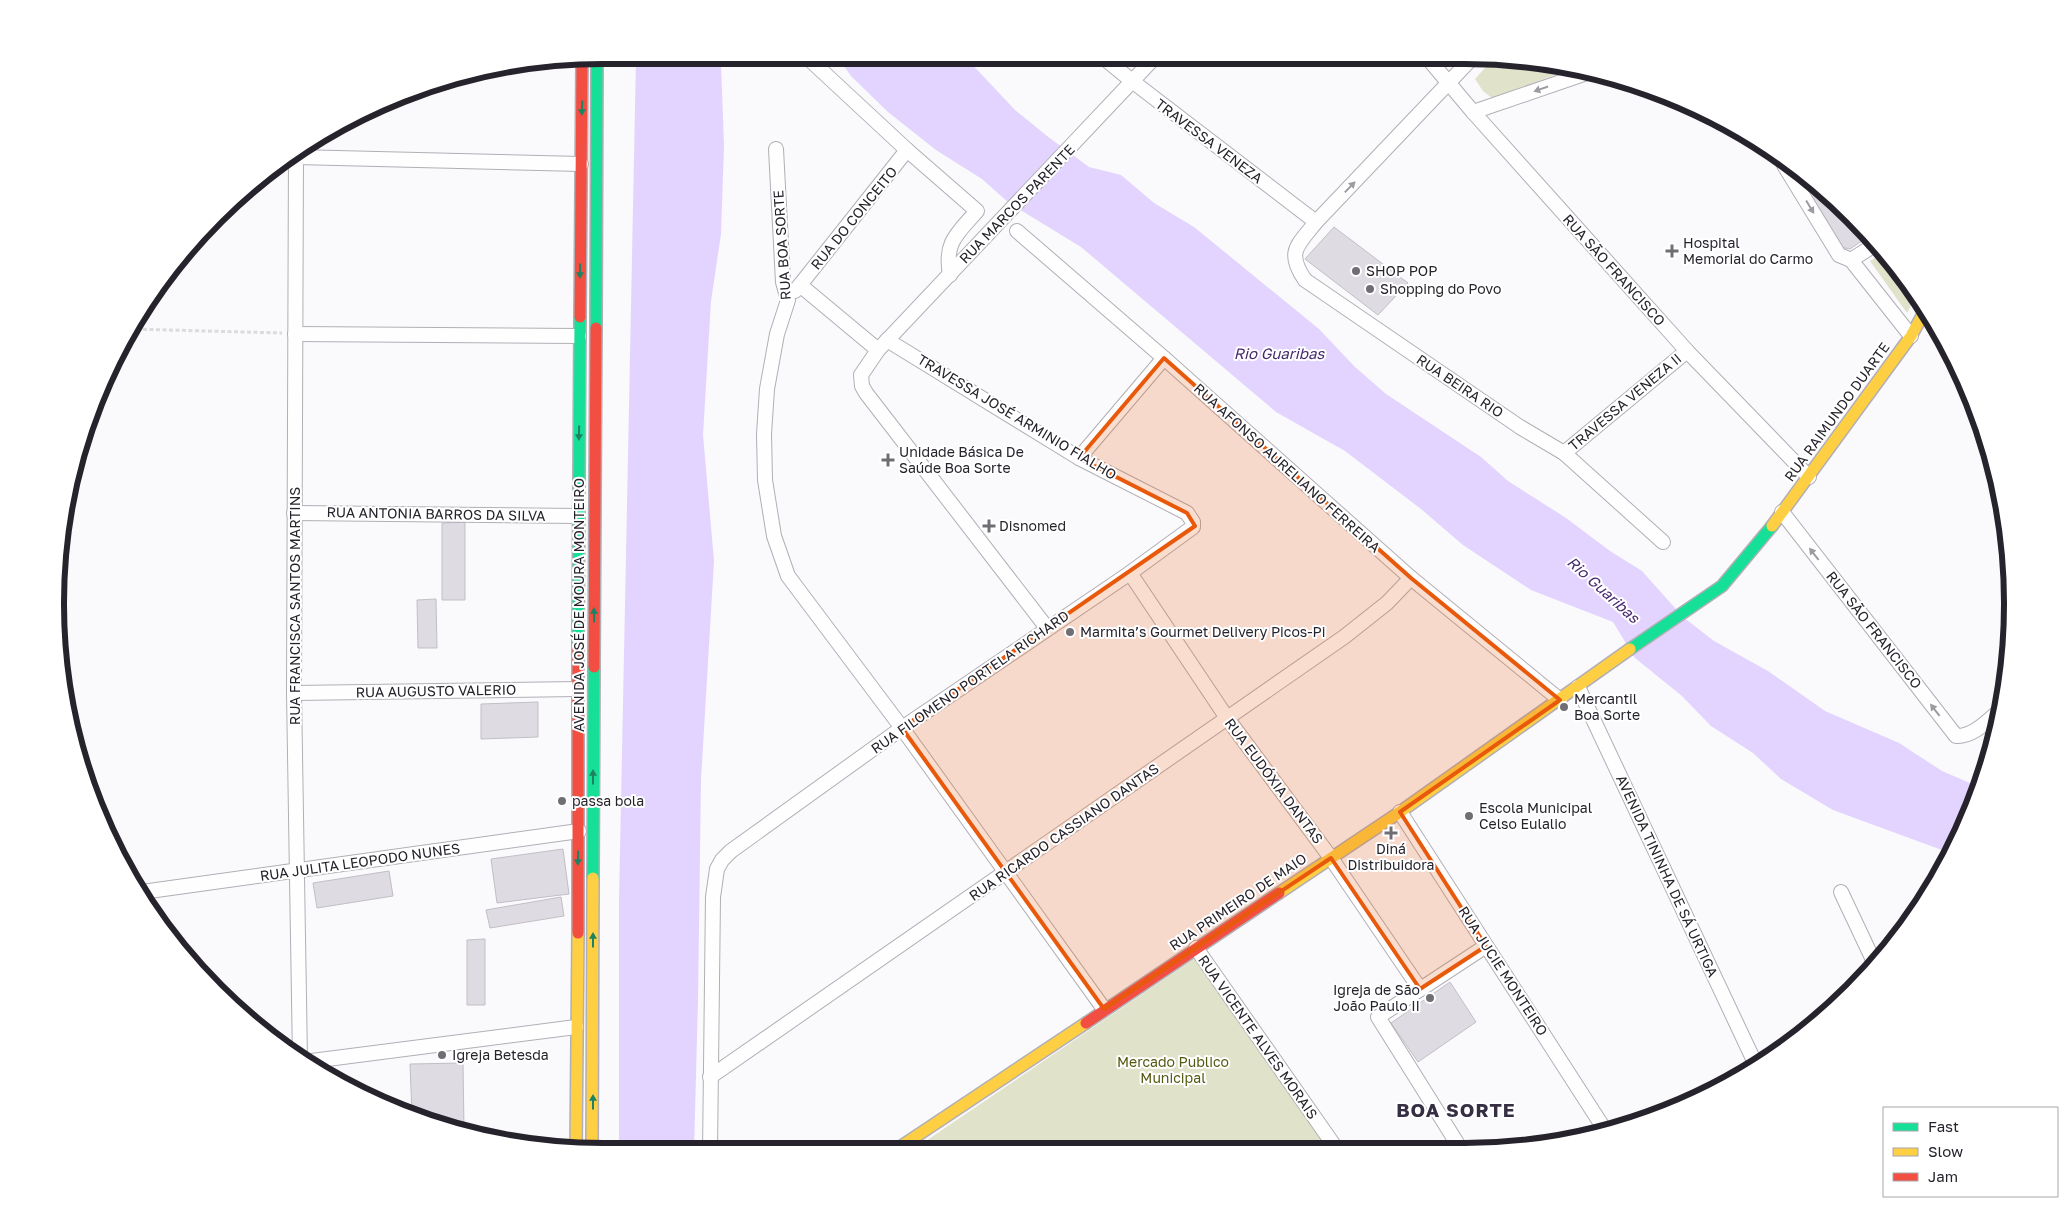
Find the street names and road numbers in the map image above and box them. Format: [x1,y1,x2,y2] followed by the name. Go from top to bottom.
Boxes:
[1152,95,1267,187] street label: TRAVESSA VENEZA
[955,141,1078,267] street label: RUA MARCOS PARENTE
[807,163,900,273] street label: RUA DO CONCEITO
[769,189,794,301] street label: RUA BOA SORTE
[1560,210,1669,329] street label: RUA SÃO FRANCISCO
[1780,339,1893,484] street label: RUA RAIMUNDO DUARTE
[1565,349,1685,454] street label: TRAVESSA VENEZA II
[915,350,1120,483] street label: TRAVESSA JOSÉ ARMINIO FIALHO
[1414,350,1507,421] street label: RUA BEIRA RIO
[1191,379,1384,556] street label: RUA AFONSO AURELIANO FERREIRA
[570,478,587,732] street label: AVENIDA JOSÉ DE MOURA MONTEIRO
[286,487,303,725] street label: RUA FRANCISCA SANTOS MARTINS
[326,503,546,524] street label: RUA ANTONIA BARROS DA SILVA
[1823,568,1926,692] street label: RUA SÃO FRANCISCO
[867,606,1072,757] street label: RUA FILOMENO PORTELA RICHARD
[355,681,516,700] street label: RUA AUGUSTO VALERIO
[1222,715,1327,847] street label: RUA EUDÓXIA DANTAS
[966,759,1162,904] street label: RUA RICARDO CASSIANO DANTAS
[1613,772,1722,980] street label: AVENIDA TININHA DE SÁ URTIGA
[259,839,461,884] street label: RUA JULITA LEOPODO NUNES
[1166,849,1309,954] street label: RUA PRIMEIRO DE MAIO
[1455,903,1552,1038] street label: RUA JUCIE MONTEIRO
[1195,951,1322,1122] street label: RUA VICENTE ALVES MORAIS

